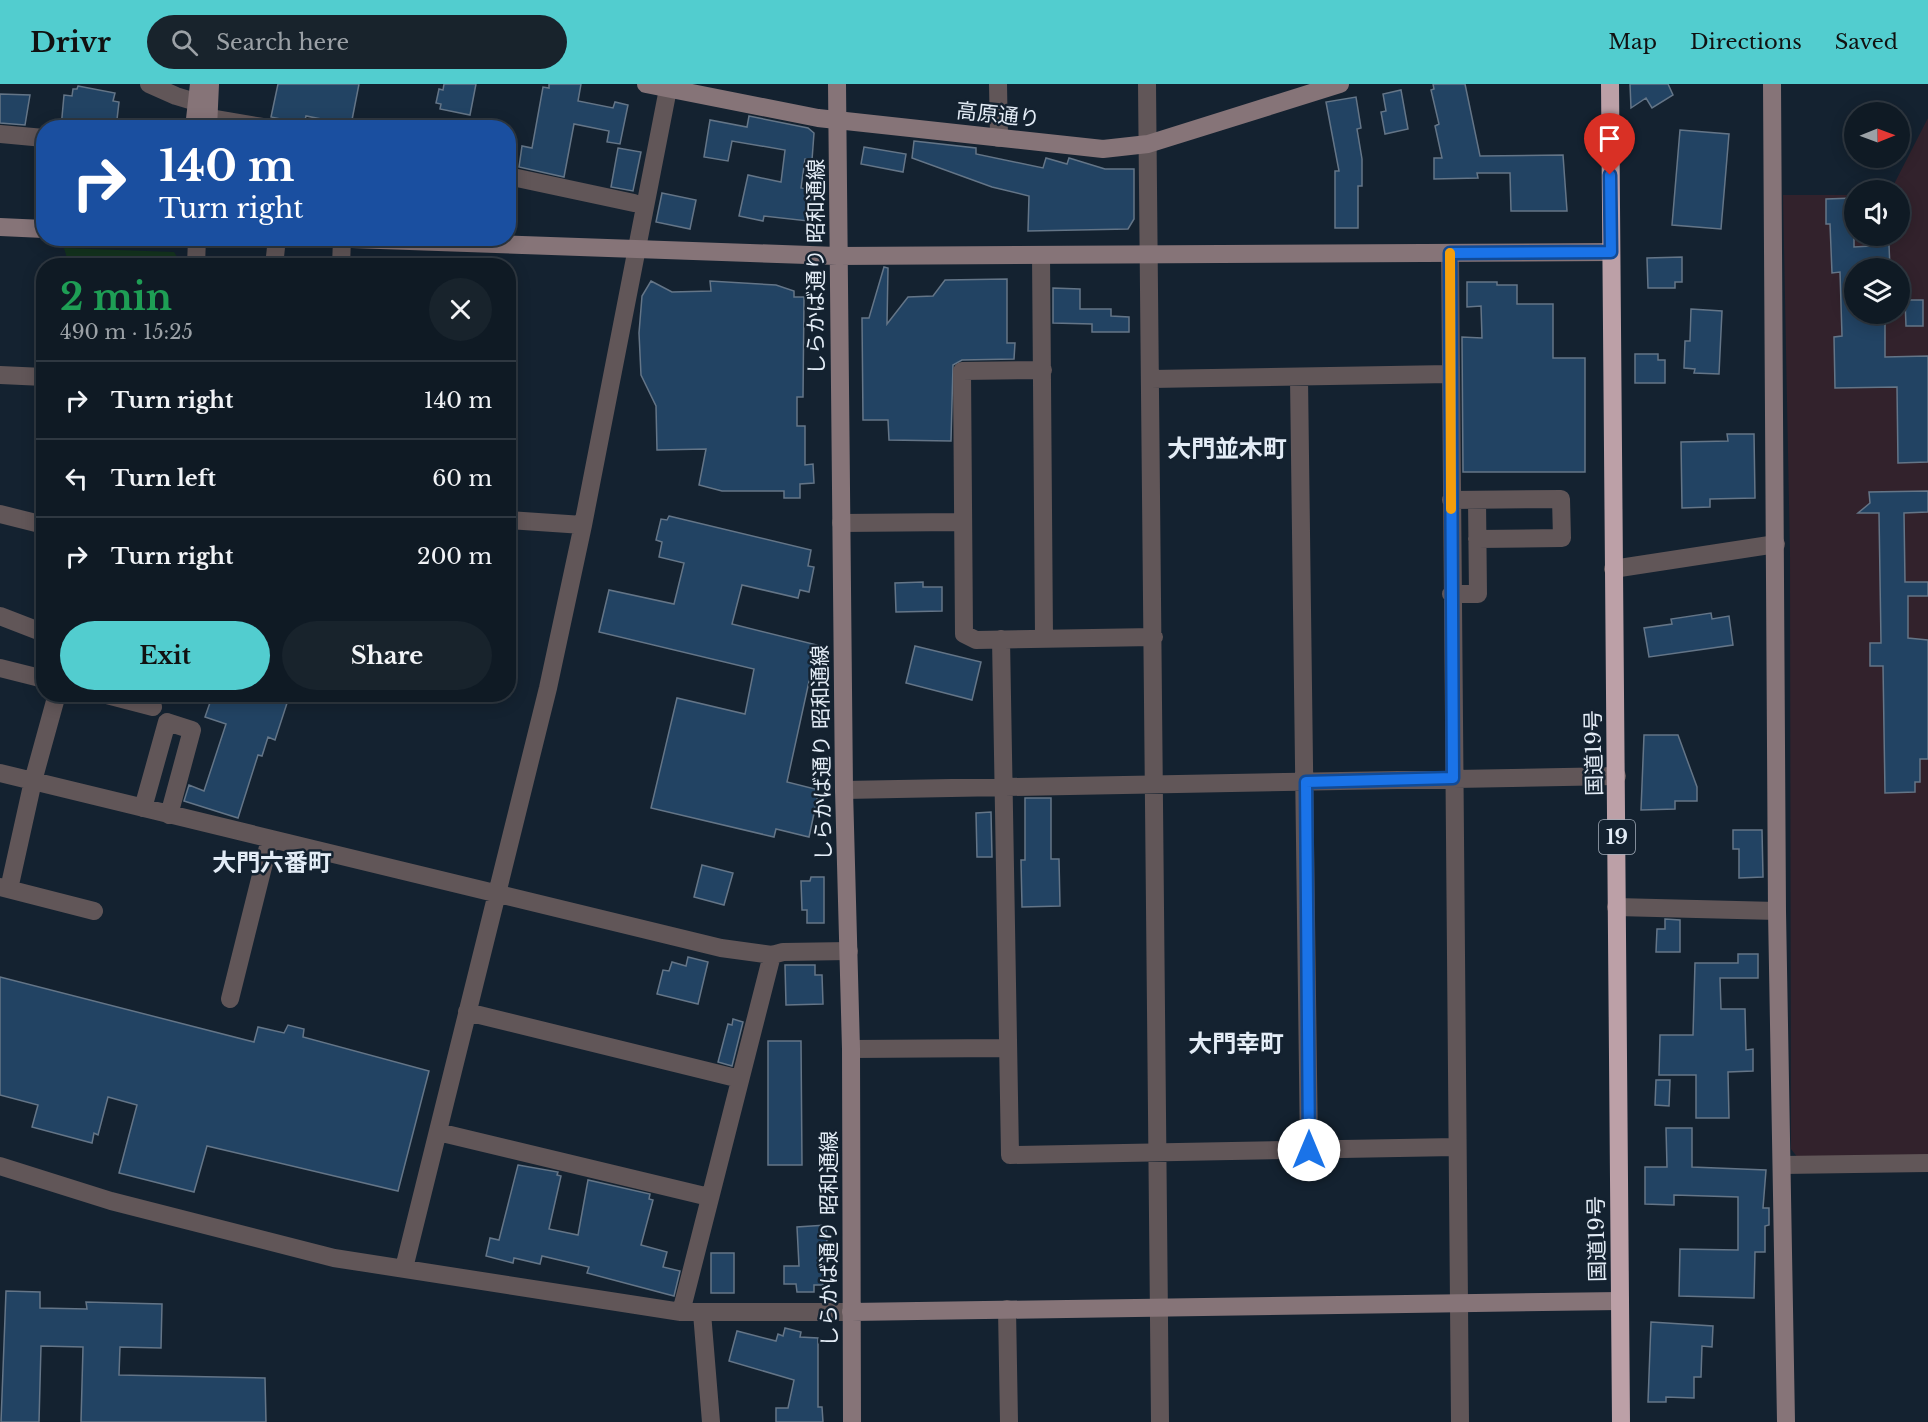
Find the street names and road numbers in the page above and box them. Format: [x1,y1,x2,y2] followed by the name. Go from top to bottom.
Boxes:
[955,98,1041,132] street label: 高原通り
[803,159,829,375] street label: しらかば通り 昭和通線
[807,645,837,861] street label: しらかば通り 昭和通線
[1580,710,1608,796] street label: 国道19号
[1599,820,1635,854] road number: 19
[816,1131,842,1347] street label: しらかば通り 昭和通線
[1583,1196,1611,1282] street label: 国道19号

